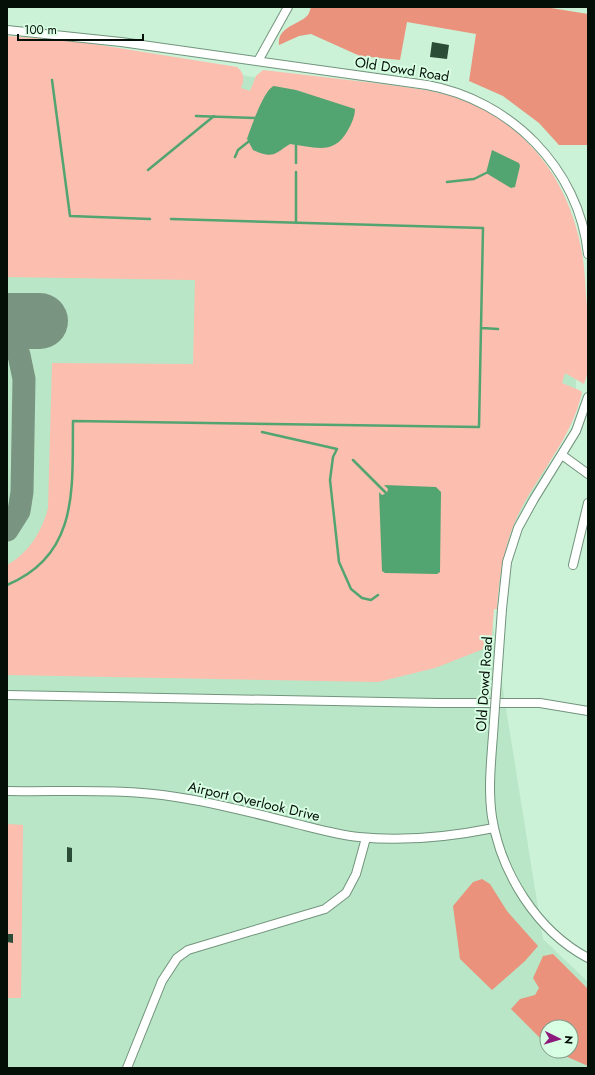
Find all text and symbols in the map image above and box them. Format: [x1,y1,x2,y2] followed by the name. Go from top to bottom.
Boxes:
[18,16,143,42] scale bar
[24,21,57,39] text: 100 m
[353,52,451,86] street label: Old Dowd Road
[471,636,497,732] street label: Old Dowd Road
[186,776,322,826] street label: Airport Overlook Drive
[539,1019,579,1059] north arrow
[561,1035,577,1045] text: N

